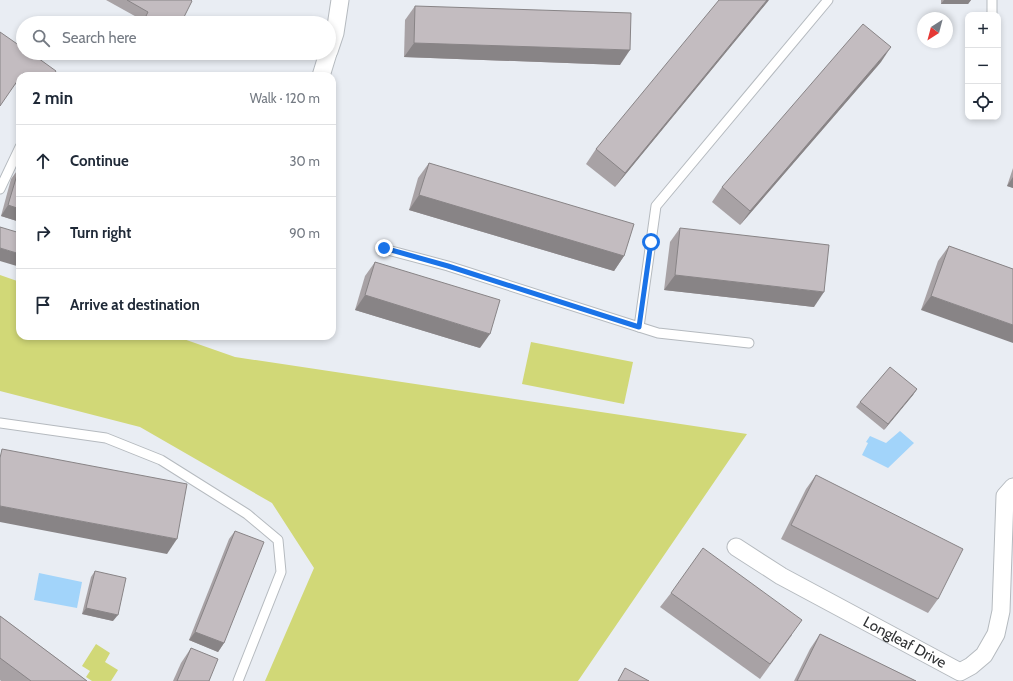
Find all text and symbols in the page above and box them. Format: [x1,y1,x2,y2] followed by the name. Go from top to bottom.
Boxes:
[917,12,953,48] north arrow
[965,12,1001,120] map controls
[965,12,1001,48] button: +
[16,16,336,60] search box
[30,27,52,49] icon: search
[62,29,137,47] text: Search here
[965,48,1001,84] button: −
[965,84,1001,120] button: locate
[32,88,73,108] text: 2 min
[250,90,320,106] text: Walk · 120 m
[32,150,54,172] icon: ahead
[70,152,129,170] text: Continue
[290,153,320,169] text: 30 m
[32,222,54,244] icon: right
[70,224,131,242] text: Turn right
[289,225,320,241] text: 90 m
[642,233,660,251] route start
[375,239,393,257] route end
[32,294,54,316] icon: arrive
[70,296,200,314] text: Arrive at destination
[860,613,950,672] street label: Longleaf Drive

